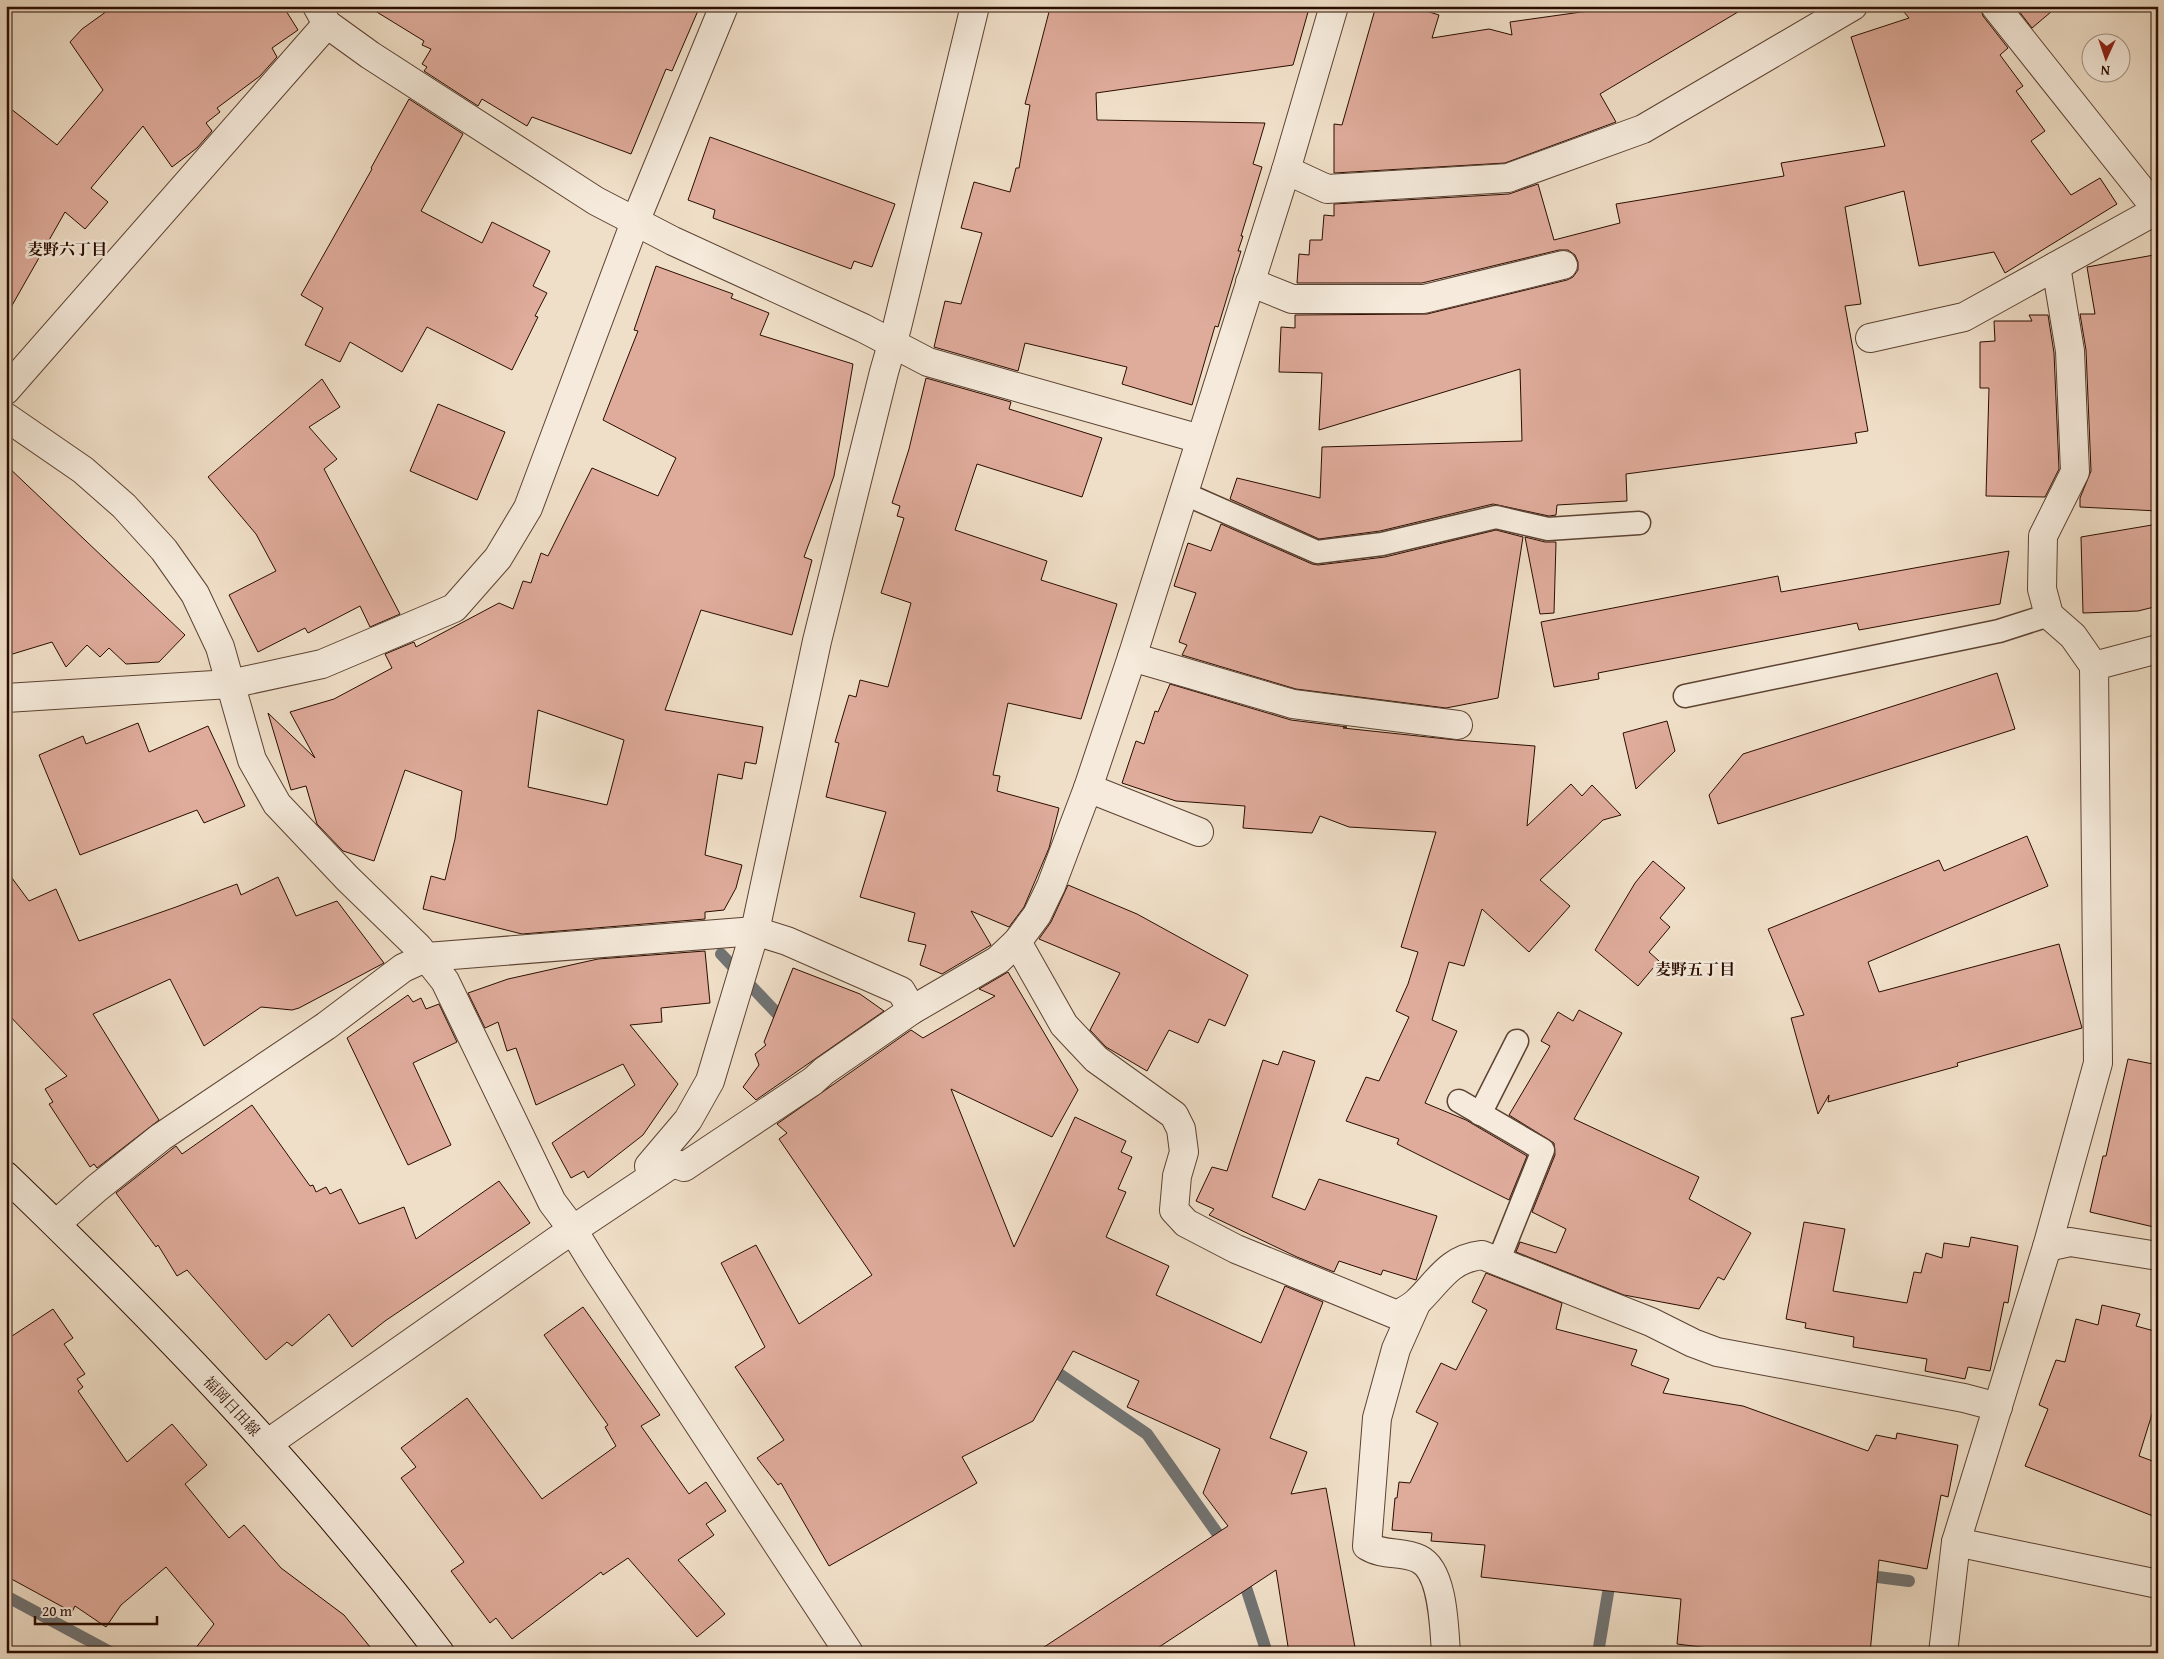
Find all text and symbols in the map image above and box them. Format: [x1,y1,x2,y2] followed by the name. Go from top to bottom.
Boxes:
[2082,32,2132,82] north arrow
[2099,61,2111,81] text: N
[27,237,107,261] district label: 麦野六丁目
[1655,957,1735,981] district label: 麦野五丁目
[199,1371,265,1441] street label: 福岡日田線
[35,1594,158,1626] scale bar
[42,1600,73,1621] text: 20 m

